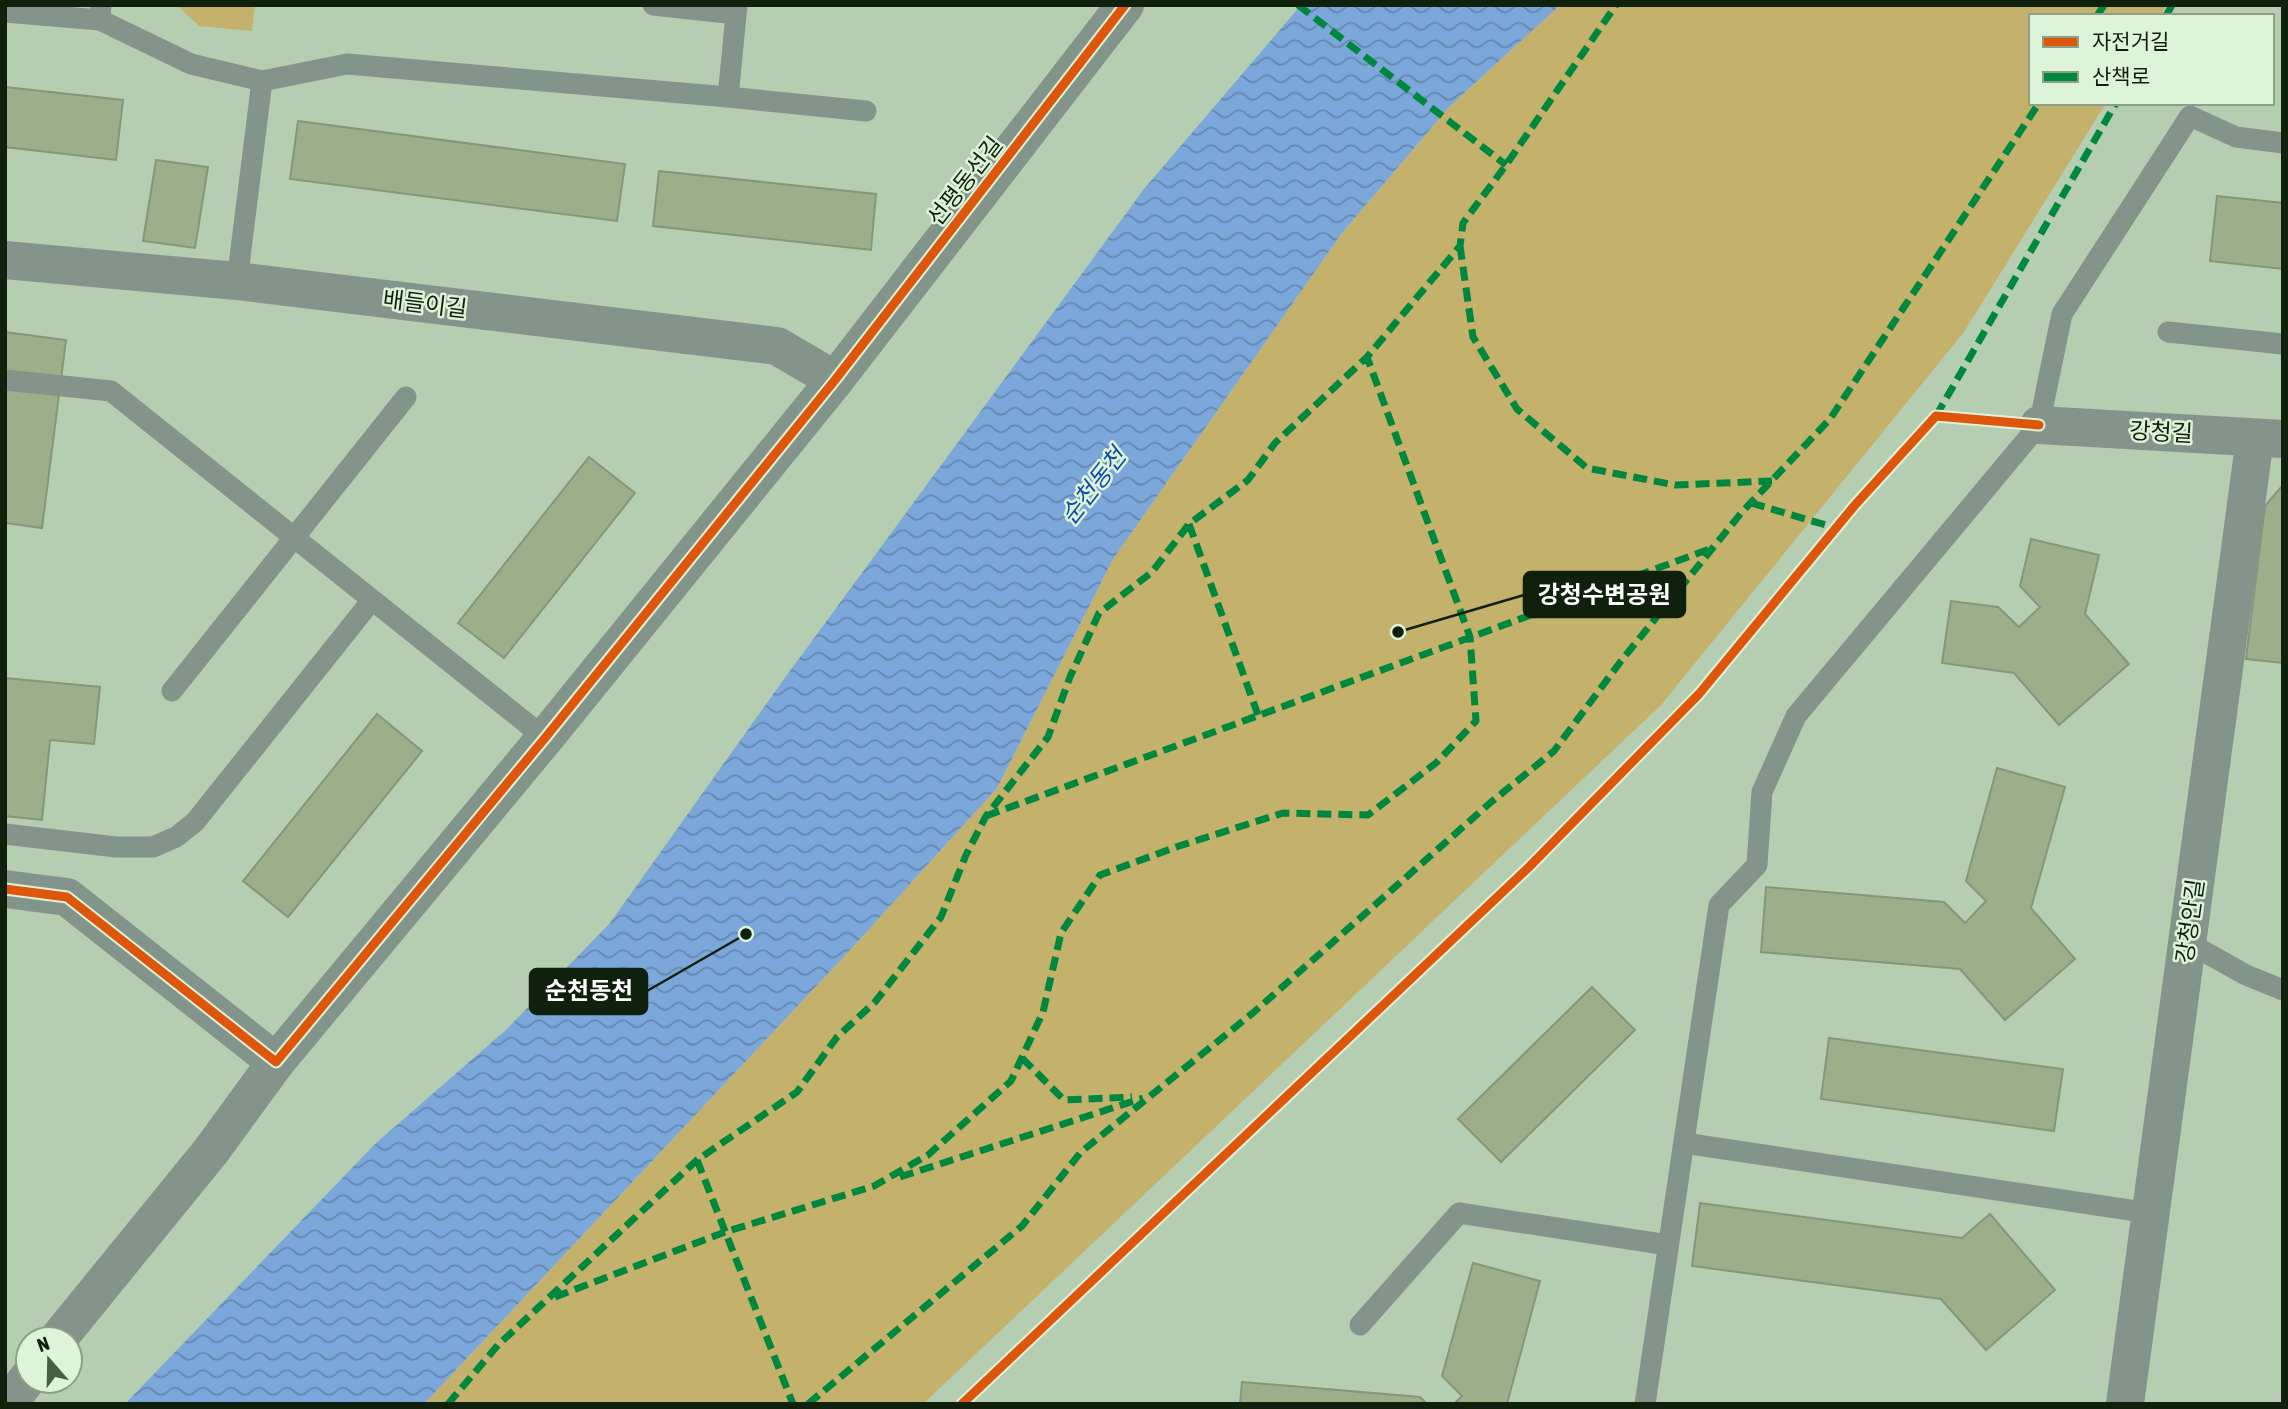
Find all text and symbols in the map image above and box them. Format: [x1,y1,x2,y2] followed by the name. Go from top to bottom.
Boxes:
[2029,14,2274,105] legend
[2092,29,2169,53] text: 자전거길
[2092,64,2150,88] text: 산책로
[922,131,1008,231] street label: 선평동선길
[381,286,469,322] street label: 배들이길
[2129,417,2193,447] street label: 강청길
[1055,441,1133,529] water label: 순천동천
[1524,572,1685,617] callout: 강청수변공원
[1538,581,1670,608] text: 강청수변공원
[2171,877,2209,965] street label: 강청안길
[530,969,647,1014] callout: 순천동천
[545,977,633,1004] text: 순천동천
[14,1325,84,1395] north arrow
[34,1332,52,1356] text: N

